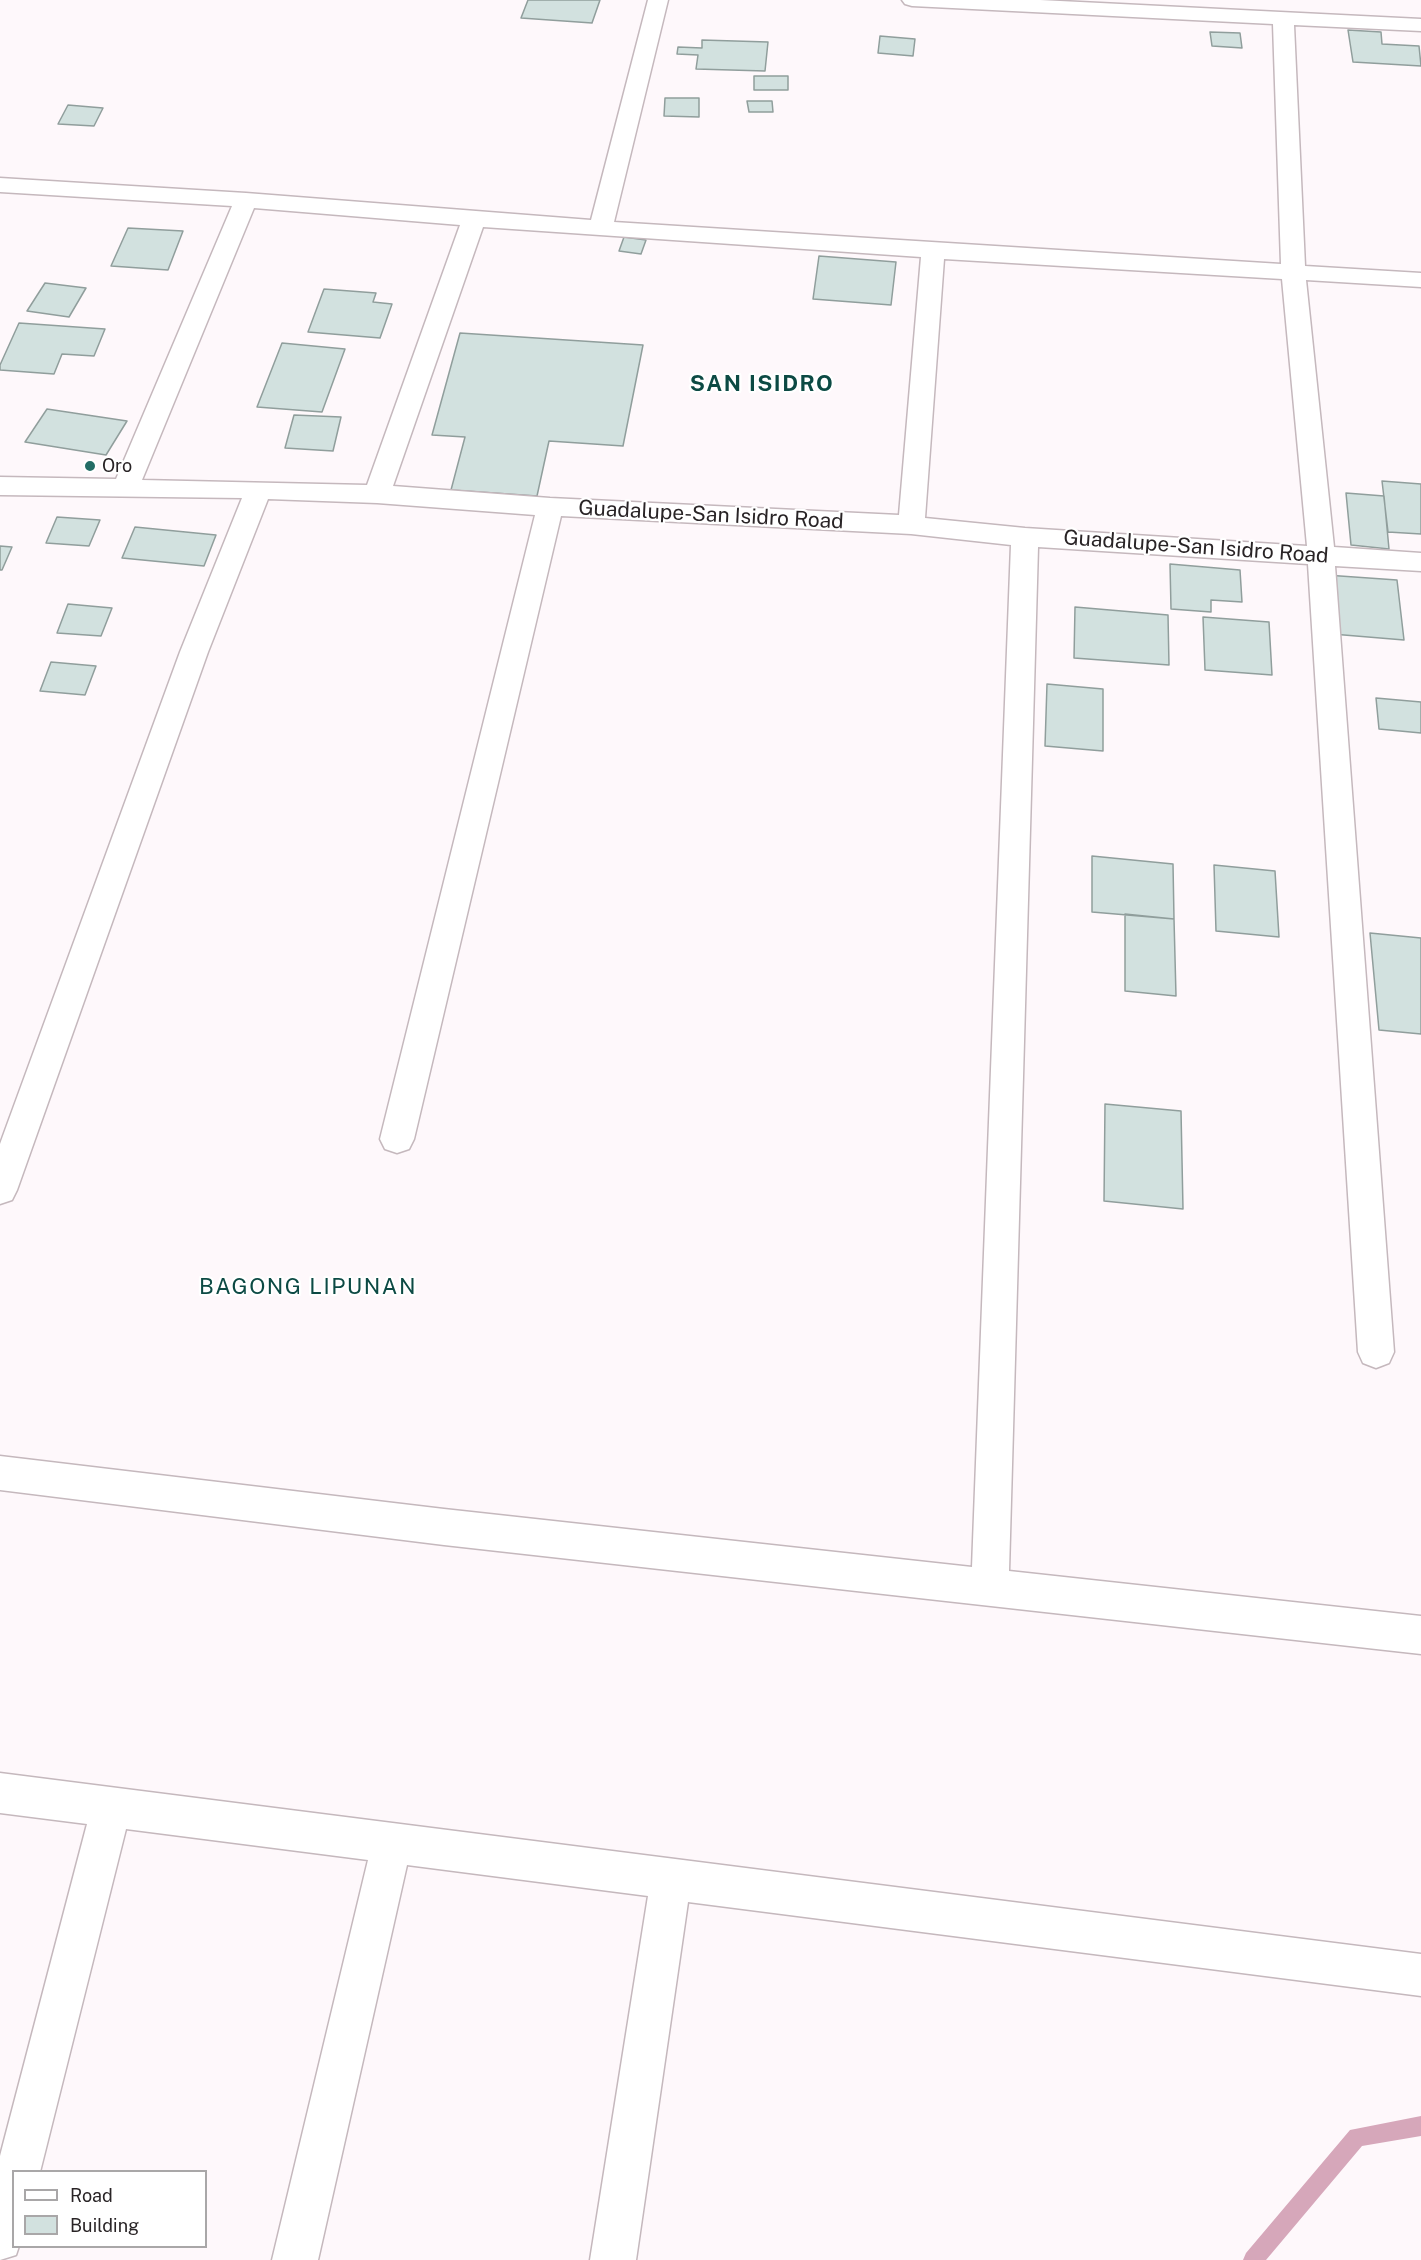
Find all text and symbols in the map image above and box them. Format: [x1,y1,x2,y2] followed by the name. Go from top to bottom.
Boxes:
[690,371,834,397] district label: SAN ISIDRO
[102,455,132,477] place label: Oro
[83,459,97,473] marker: Oro
[578,495,844,535] street label: Guadalupe-San Isidro Road
[1063,525,1329,569] street label: Guadalupe-San Isidro Road
[199,1274,417,1300] district label: BAGONG LIPUNAN
[12,2170,207,2248] legend
[70,2185,113,2206] text: Road
[70,2215,139,2236] text: Building

